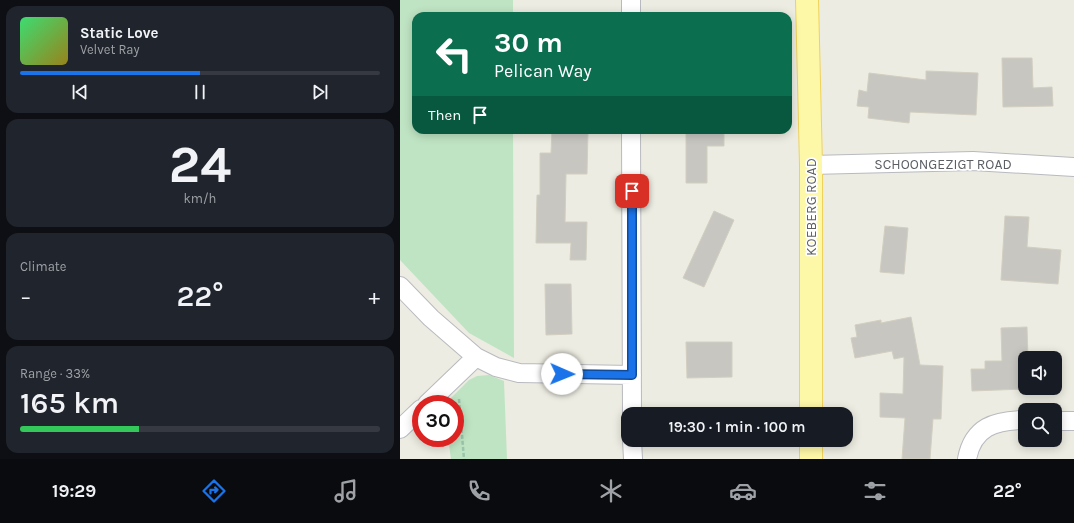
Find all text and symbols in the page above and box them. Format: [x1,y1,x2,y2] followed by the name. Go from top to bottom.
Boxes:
[80,24,158,42] text: Static Love
[494,26,563,59] text: 30 m
[428,28,480,80] icon: left
[80,42,140,57] text: Velvet Ray
[494,60,592,82] text: Pelican Way
[69,81,91,103] icon: previous
[189,81,211,103] icon: pause
[309,81,331,103] icon: next
[469,104,491,126] icon: arrive
[428,106,461,124] text: Then
[169,134,231,195] text: 24
[874,156,1012,173] street label: SCHOONGEZIGT ROAD
[803,158,820,256] street label: KOEBERG ROAD
[615,174,649,208] pin
[621,180,643,202] icon: arrive
[184,191,216,206] text: km/h
[20,259,66,274] text: Climate
[176,278,224,314] text: 22°
[20,284,32,310] text: −
[368,284,380,310] text: +
[1018,351,1062,447] map controls
[1018,351,1062,395] button: sound
[541,353,583,395] position arrow
[20,366,90,381] text: Range · 33%
[20,385,119,421] text: 165 km
[412,395,464,447] speed limit sign: 30
[1018,403,1062,447] button: search
[669,418,805,436] text: 19:30 · 1 min · 100 m
[200,477,228,505] icon: directions
[332,477,360,505] icon: music
[465,477,493,505] icon: phone
[597,477,625,505] icon: climate
[729,477,757,505] icon: car
[861,477,889,505] icon: filters
[52,480,96,502] text: 19:29
[993,480,1022,502] text: 22°

